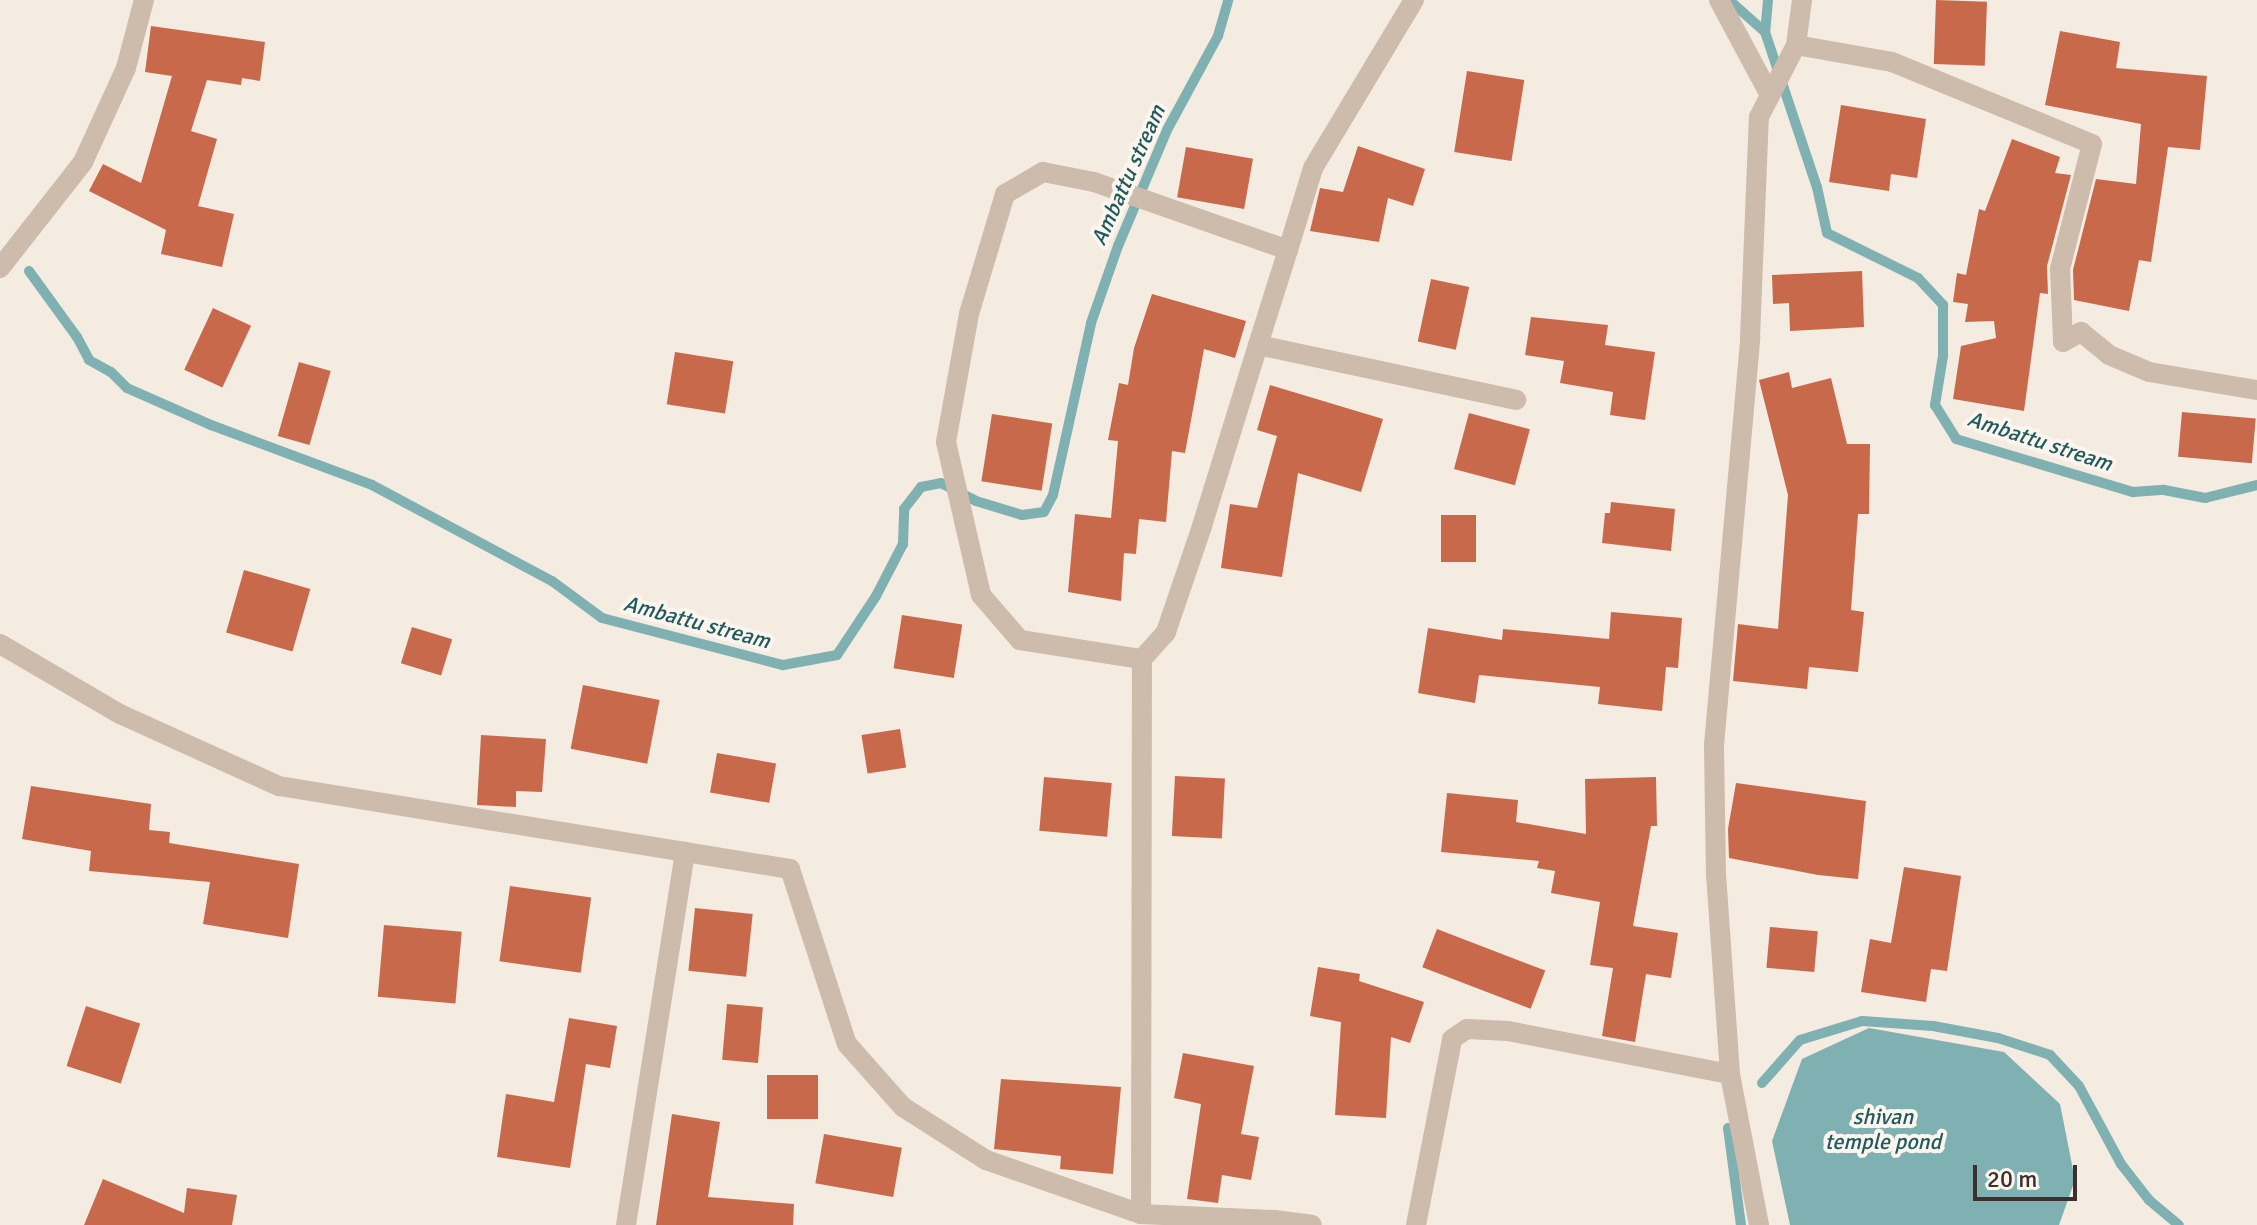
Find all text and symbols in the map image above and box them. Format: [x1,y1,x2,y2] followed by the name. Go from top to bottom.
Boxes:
[1085,101,1171,249] water label: Ambattu stream
[1964,405,2116,477] water label: Ambattu stream
[621,590,773,654] water label: Ambattu stream
[1825,1103,1941,1154] water label: shivan temple pond
[1977,1149,2081,1199] scale bar
[1987,1164,2037,1194] text: 20 m

